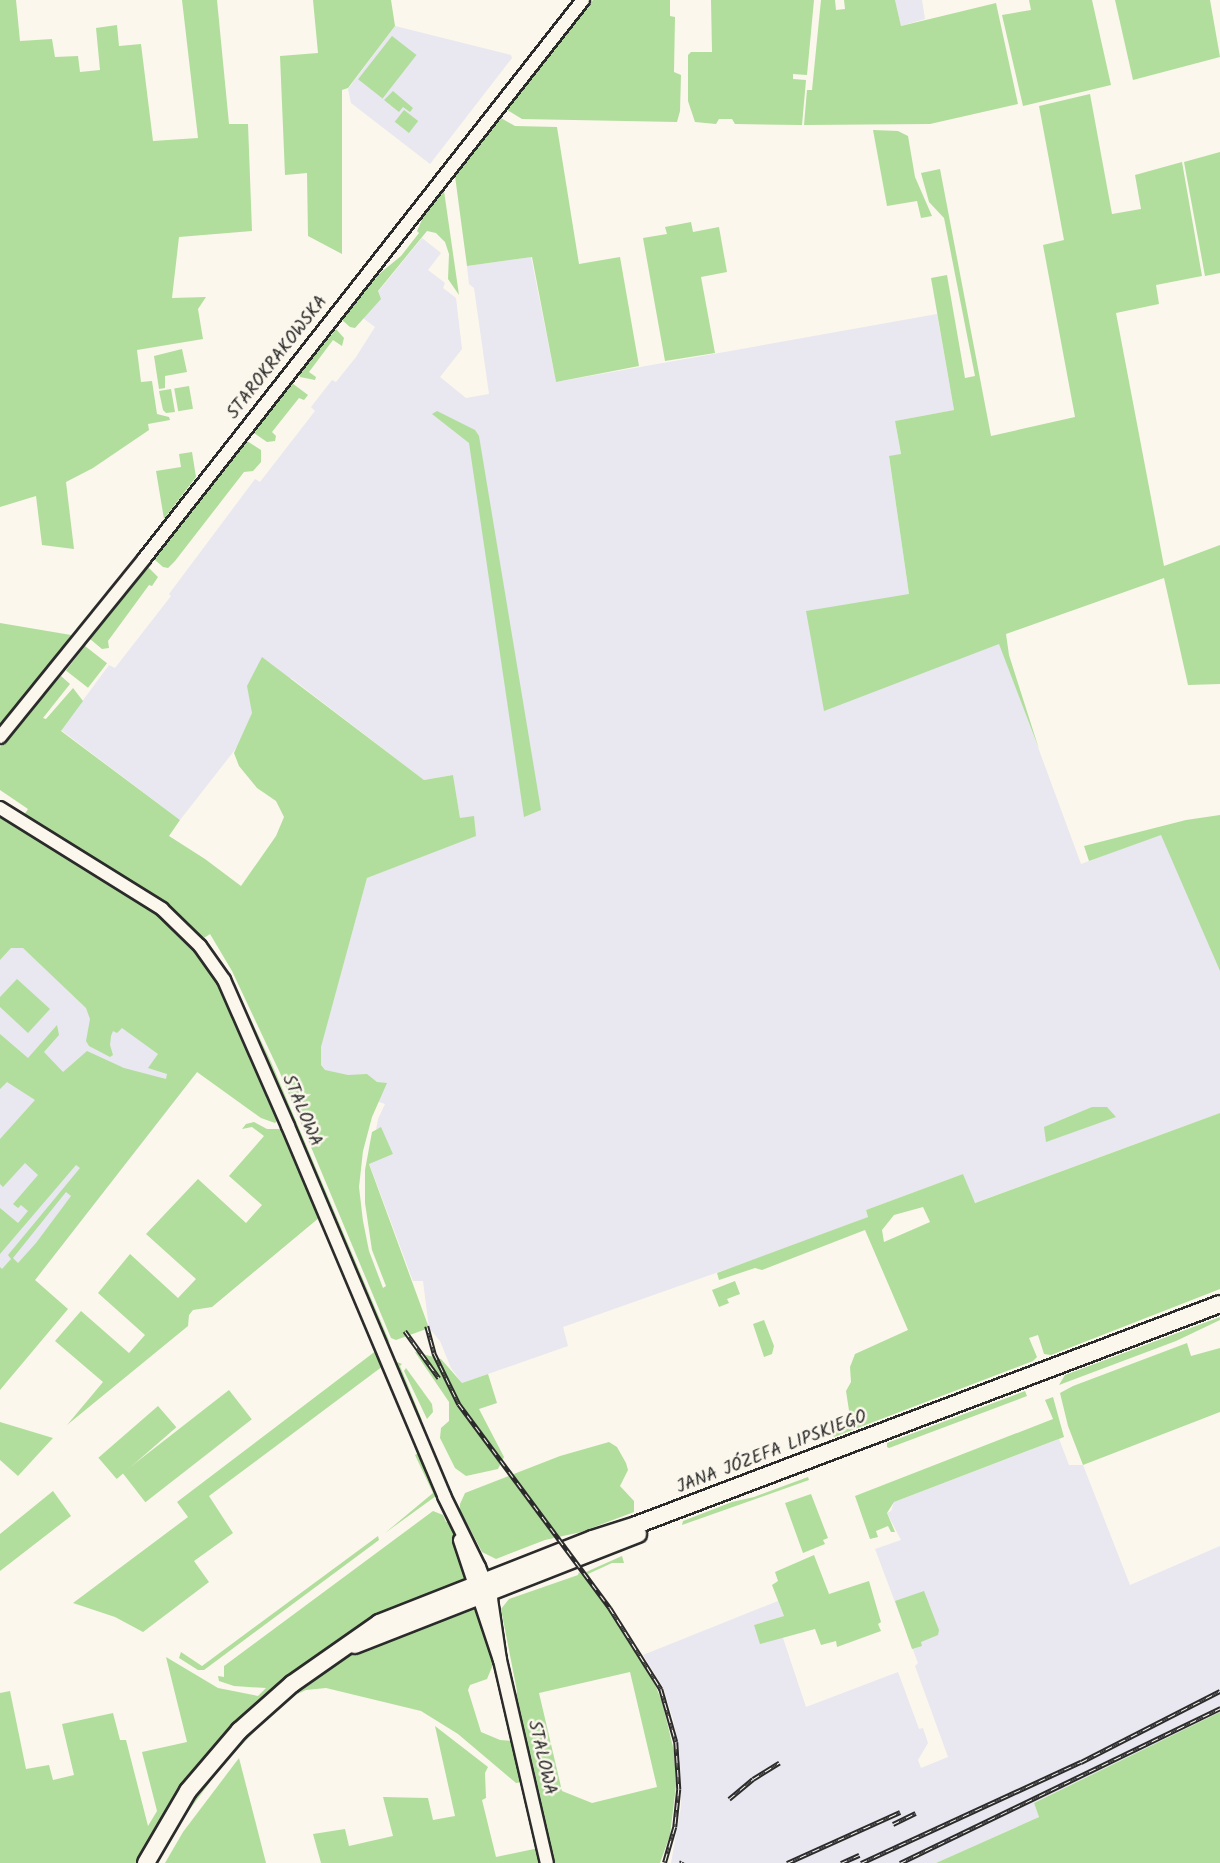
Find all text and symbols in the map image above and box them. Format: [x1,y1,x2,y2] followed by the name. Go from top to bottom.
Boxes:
[223,292,333,424] street label: STAROKRAKOWSKA
[276,1072,326,1150] street label: STALOWA
[674,1407,870,1499] street label: JANA JÓZEFA LIPSKIEGO
[522,1719,560,1797] street label: STALOWA

